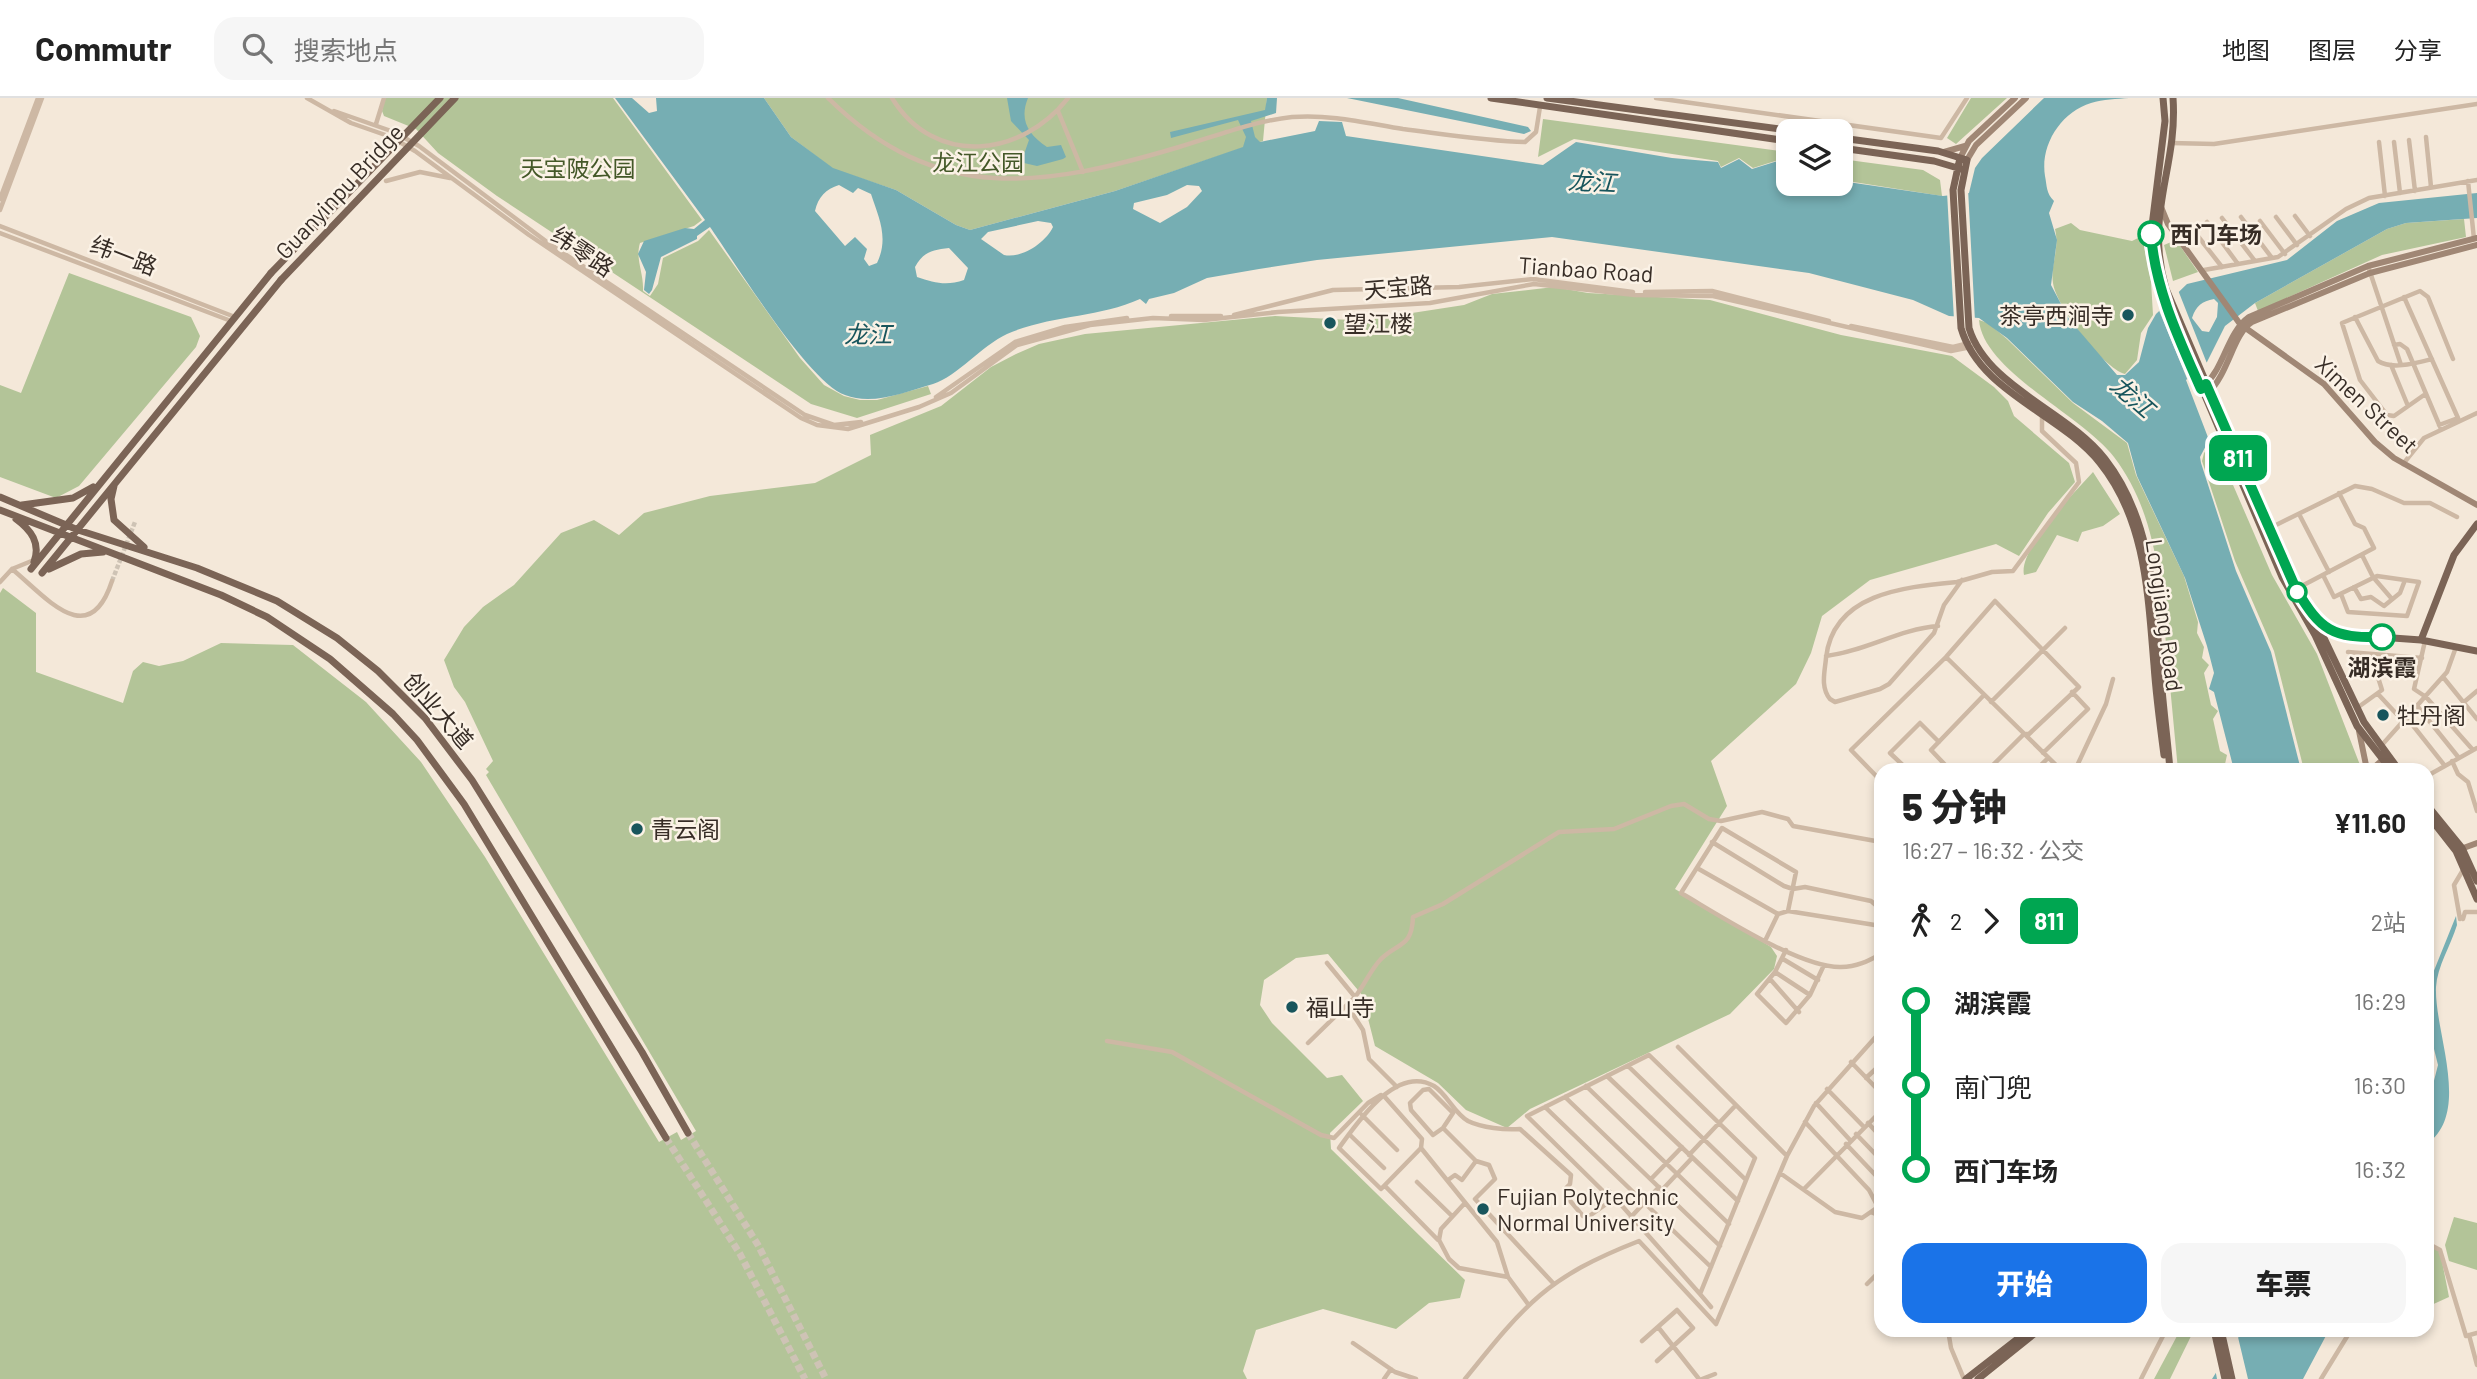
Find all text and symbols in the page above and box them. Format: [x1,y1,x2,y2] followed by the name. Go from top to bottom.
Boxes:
[214,17,704,80] search box
[35,28,172,68] text: Commutr
[238,29,276,67] icon: search
[294,34,398,65] text: 搜索地点
[2222,35,2270,64] text: 地图
[2308,35,2356,64] text: 图层
[2394,35,2442,64] text: 分享
[269,118,409,264] street label: Guanyinpu Bridge
[1776,119,1853,196] map controls
[1776,119,1853,196] button: layers
[932,148,1024,176] park label: 龙江公园
[521,154,636,182] park label: 天宝陂公园
[1567,165,1620,197] water label: 龙江
[547,220,619,282] street label: 纬零路
[2170,220,2262,248] place label: 西门车场
[2138,221,2164,247] marker: 西门车场
[87,230,161,280] street label: 纬一路
[1518,250,1654,288] street label: Tianbao Road
[1362,270,1434,304] street label: 天宝路
[1999,301,2114,329] place label: 茶亭西涧寺
[2120,307,2136,323] marker: 茶亭西涧寺
[1344,309,1413,337] place label: 望江楼
[1322,315,1338,331] marker: 望江楼
[844,319,895,348] water label: 龙江
[2310,349,2424,459] street label: Ximen Street
[2105,369,2163,425] water label: 龙江
[2198,435,2278,481] line badge: 811
[2223,443,2253,472] text: 811
[2140,537,2190,693] street label: Longjiang Road
[2287,582,2307,602] unlabelled marker
[2369,624,2395,650] marker: 湖滨霞
[2348,653,2417,681] place label: 湖滨霞
[398,666,480,754] street label: 创业大道
[2397,701,2466,729] place label: 牡丹阁
[2375,707,2391,723] marker: 牡丹阁
[1902,783,2006,829] text: 5 分钟
[2334,807,2406,838] text: ¥11.60
[651,815,720,843] place label: 青云阁
[629,821,645,837] marker: 青云阁
[1902,836,2084,864] text: 16:27 – 16:32 · 公交
[1902,902,1940,940] icon: walk
[1972,902,2010,940] icon: forward
[2034,906,2064,935] text: 811
[1950,907,1962,935] text: 2
[2371,908,2406,936] text: 2站
[1954,987,2032,1018] text: 湖滨霞
[2354,987,2406,1015] text: 16:29
[1306,993,1375,1021] place label: 福山寺
[1284,999,1300,1015] marker: 福山寺
[1954,1071,2032,1102] text: 南门兜
[2353,1071,2406,1099] text: 16:30
[1954,1155,2058,1186] text: 西门车场
[2354,1155,2406,1183] text: 16:32
[1497,1182,1679,1236] place label: Fujian Polytechnic Normal University
[1475,1201,1491,1217] marker: Fujian Polytechnic Normal University
[1902,1243,2147,1323] button: 开始
[2161,1243,2406,1323] button: 车票

